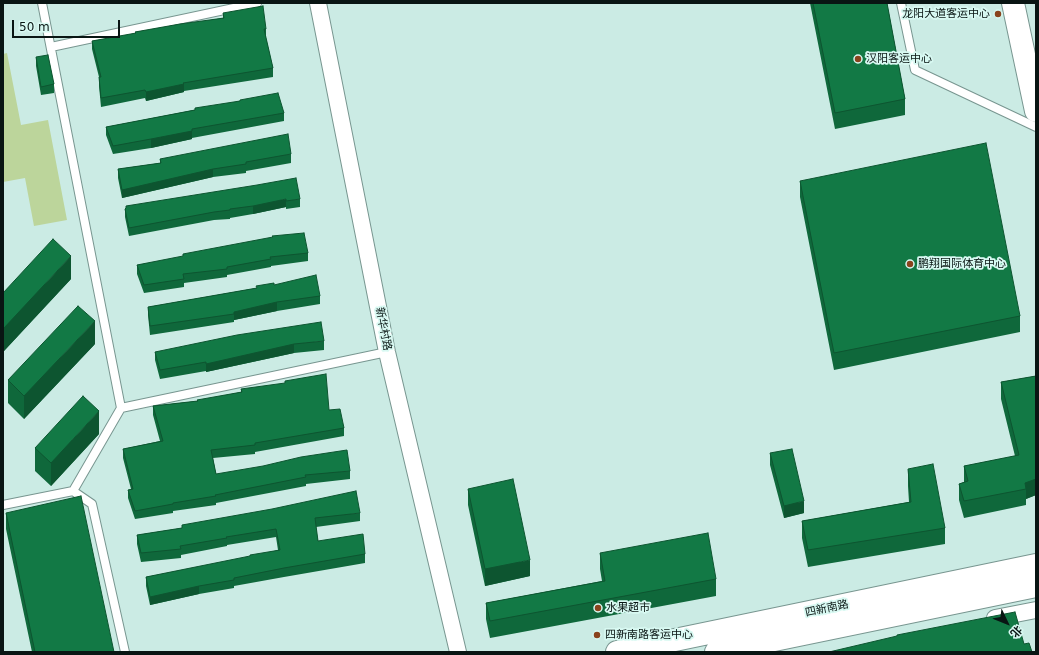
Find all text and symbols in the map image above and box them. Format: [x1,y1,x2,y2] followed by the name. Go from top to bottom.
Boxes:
[902,7,990,21] place label: 龙阳大道客运中心
[993,9,1003,19] marker: 龙阳大道客运中心
[14,12,122,38] scale bar
[19,20,50,34] text: 50 m
[866,52,932,66] place label: 汉阳客运中心
[853,54,863,64] marker: 汉阳客运中心
[918,257,1006,271] place label: 鹏翔国际体育中心
[905,259,915,269] marker: 鹏翔国际体育中心
[372,306,394,352] street label: 新华村路
[804,598,850,620] street label: 四新南路
[606,601,650,615] place label: 水果超市
[593,603,603,613] marker: 水果超市
[987,603,1027,643] north arrow
[1008,623,1025,640] text: 北
[605,628,693,642] place label: 四新南路客运中心
[592,630,602,640] marker: 四新南路客运中心

